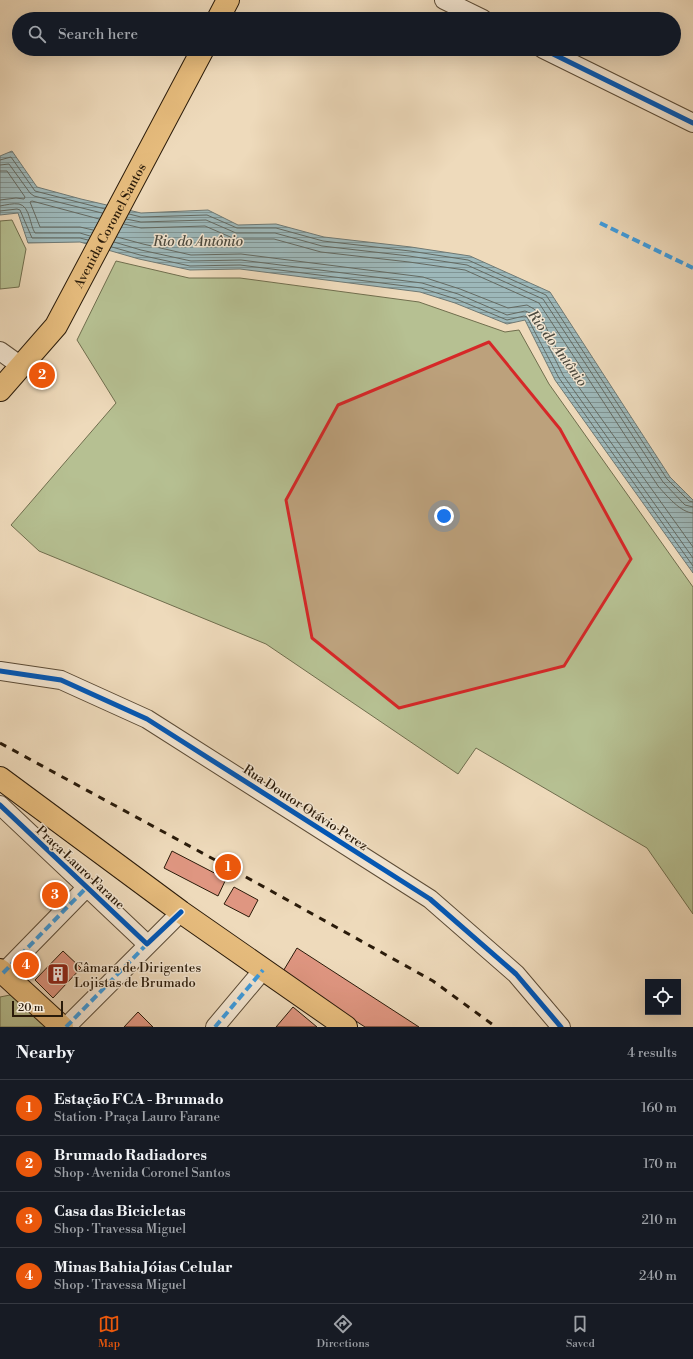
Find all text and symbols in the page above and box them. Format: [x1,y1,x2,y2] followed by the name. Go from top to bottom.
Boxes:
[12,12,681,56] search box
[26,23,48,45] icon: search
[58,25,138,44] text: Search here
[70,160,150,292] street label: Avenida Coronel Santos
[152,233,243,251] water label: Rio do Antônio
[523,306,591,390] water label: Rio do Antônio
[29,360,55,390] pin: 2
[434,506,454,526] your location
[240,761,371,854] street label: Rua Doutor Otávio Perez
[33,822,128,913] street label: Praça Lauro Farane
[215,852,241,882] pin: 1
[42,880,68,910] pin: 3
[13,950,39,980] pin: 4
[74,960,201,991] place label: Câmara de Dirigentes Lojistas de Brumado
[45,961,71,987] building icon: Câmara de Dirigentes Lojistas de Brumado
[645,979,681,1015] map controls
[645,979,681,1015] button: locate
[12,999,63,1018] scale bar
[18,1001,43,1015] text: 20 m
[16,1042,75,1064] text: Nearby
[627,1045,677,1061] text: 4 results
[54,1090,224,1109] text: Estação FCA - Brumado
[26,1100,32,1116] text: 1
[641,1100,677,1116] text: 160 m
[54,1109,220,1125] text: Station · Praça Lauro Farane
[54,1146,207,1165] text: Brumado Radiadores
[25,1156,33,1172] text: 2
[643,1156,677,1172] text: 170 m
[54,1165,230,1181] text: Shop · Avenida Coronel Santos
[54,1202,186,1221] text: Casa das Bicicletas
[25,1212,33,1228] text: 3
[642,1212,677,1228] text: 210 m
[54,1221,186,1237] text: Shop · Travessa Miguel
[54,1258,233,1277] text: Minas Bahia Jóias Celular
[25,1268,33,1284] text: 4
[639,1268,677,1284] text: 240 m
[54,1277,186,1293] text: Shop · Travessa Miguel
[98,1313,120,1351] tab: Map
[317,1313,370,1351] tab: Directions
[566,1313,595,1351] tab: Saved

